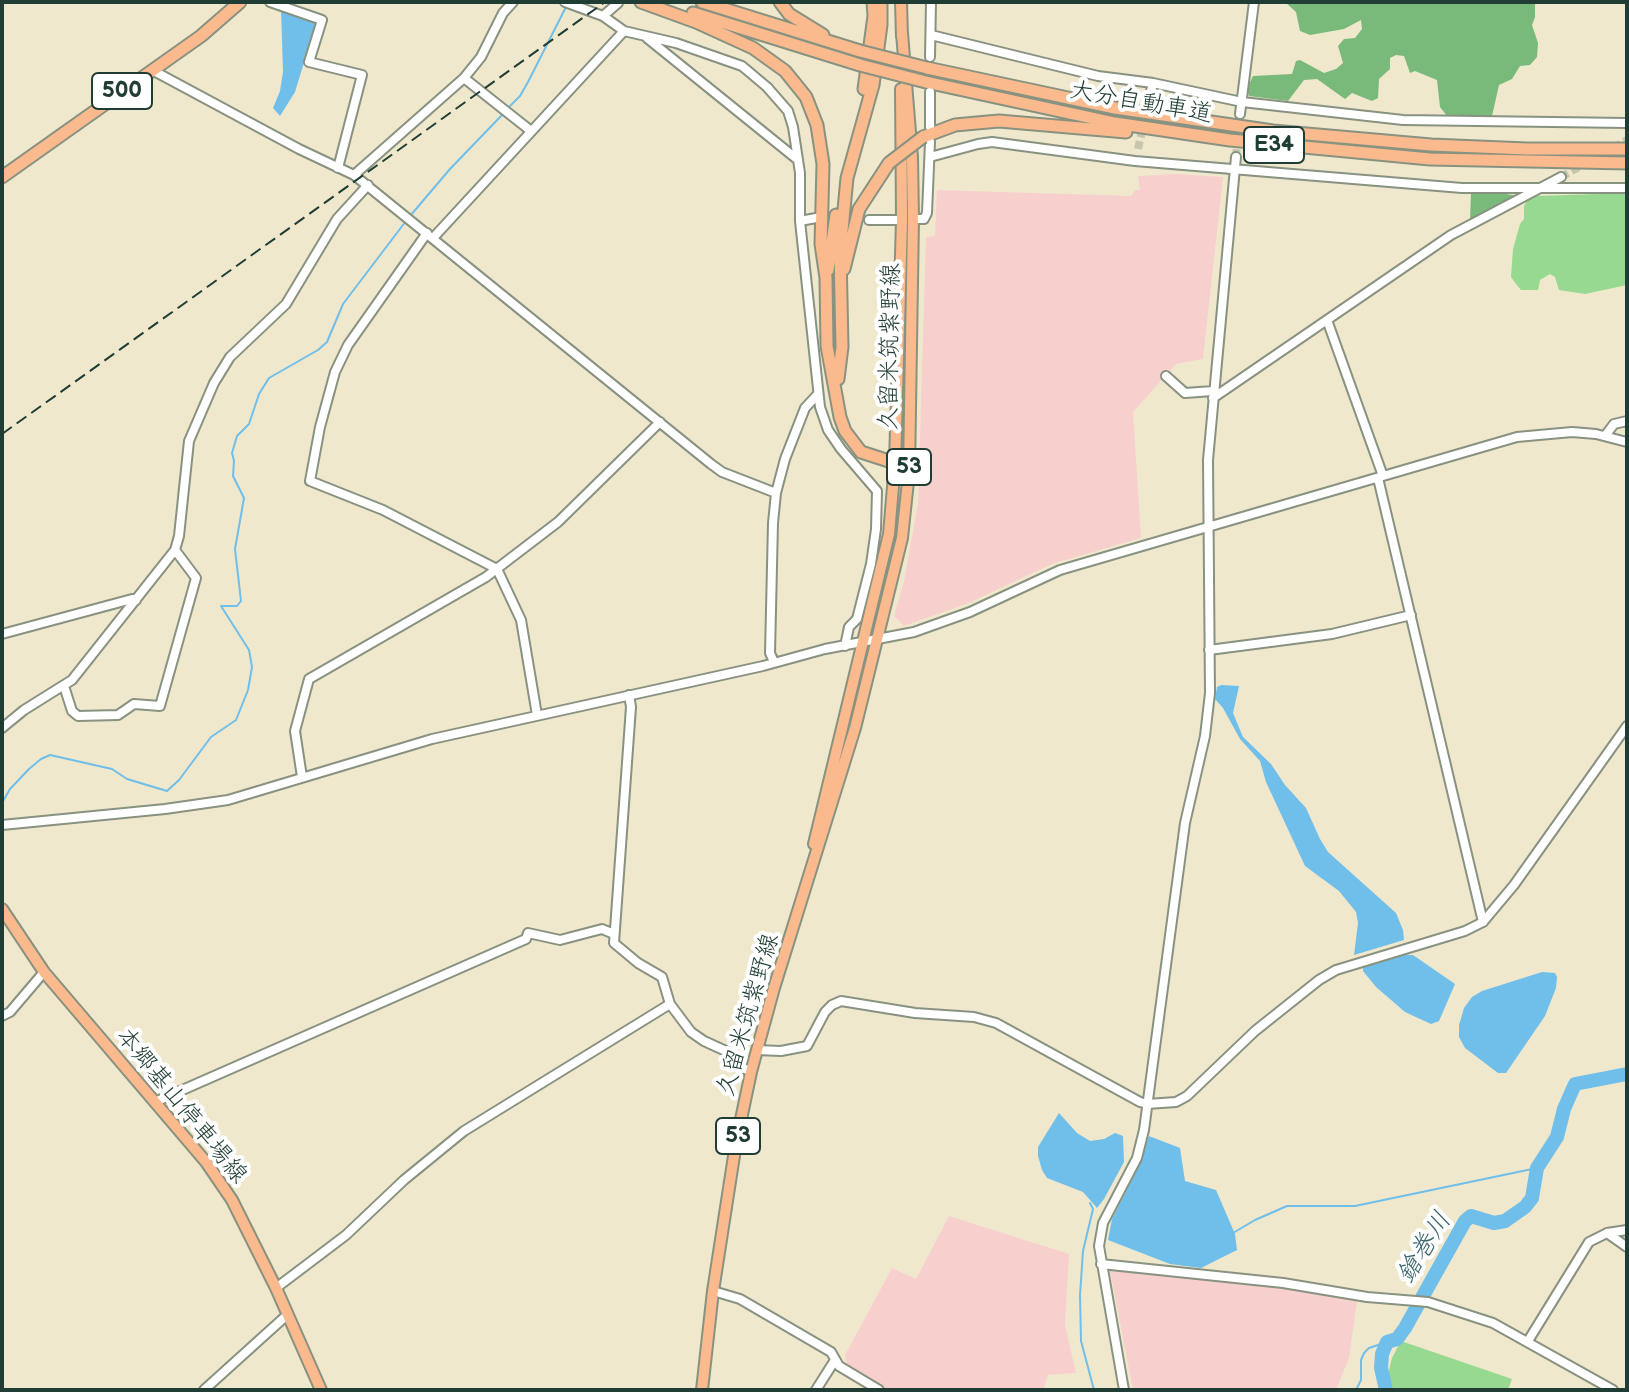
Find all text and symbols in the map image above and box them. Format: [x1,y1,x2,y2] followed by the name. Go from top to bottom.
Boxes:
[92,73,152,109] road number: 500
[1068,76,1214,130] street label: 大分自動車道
[1244,127,1304,163] road number: E34
[875,263,907,431] street label: 久留米筑紫野線
[887,449,931,485] road number: 53
[712,930,786,1100] street label: 久留米筑紫野線
[109,1022,253,1190] street label: 本郷基山停車場線
[716,1118,760,1154] road number: 53
[1391,1207,1459,1289] water label: 鎗巻川

